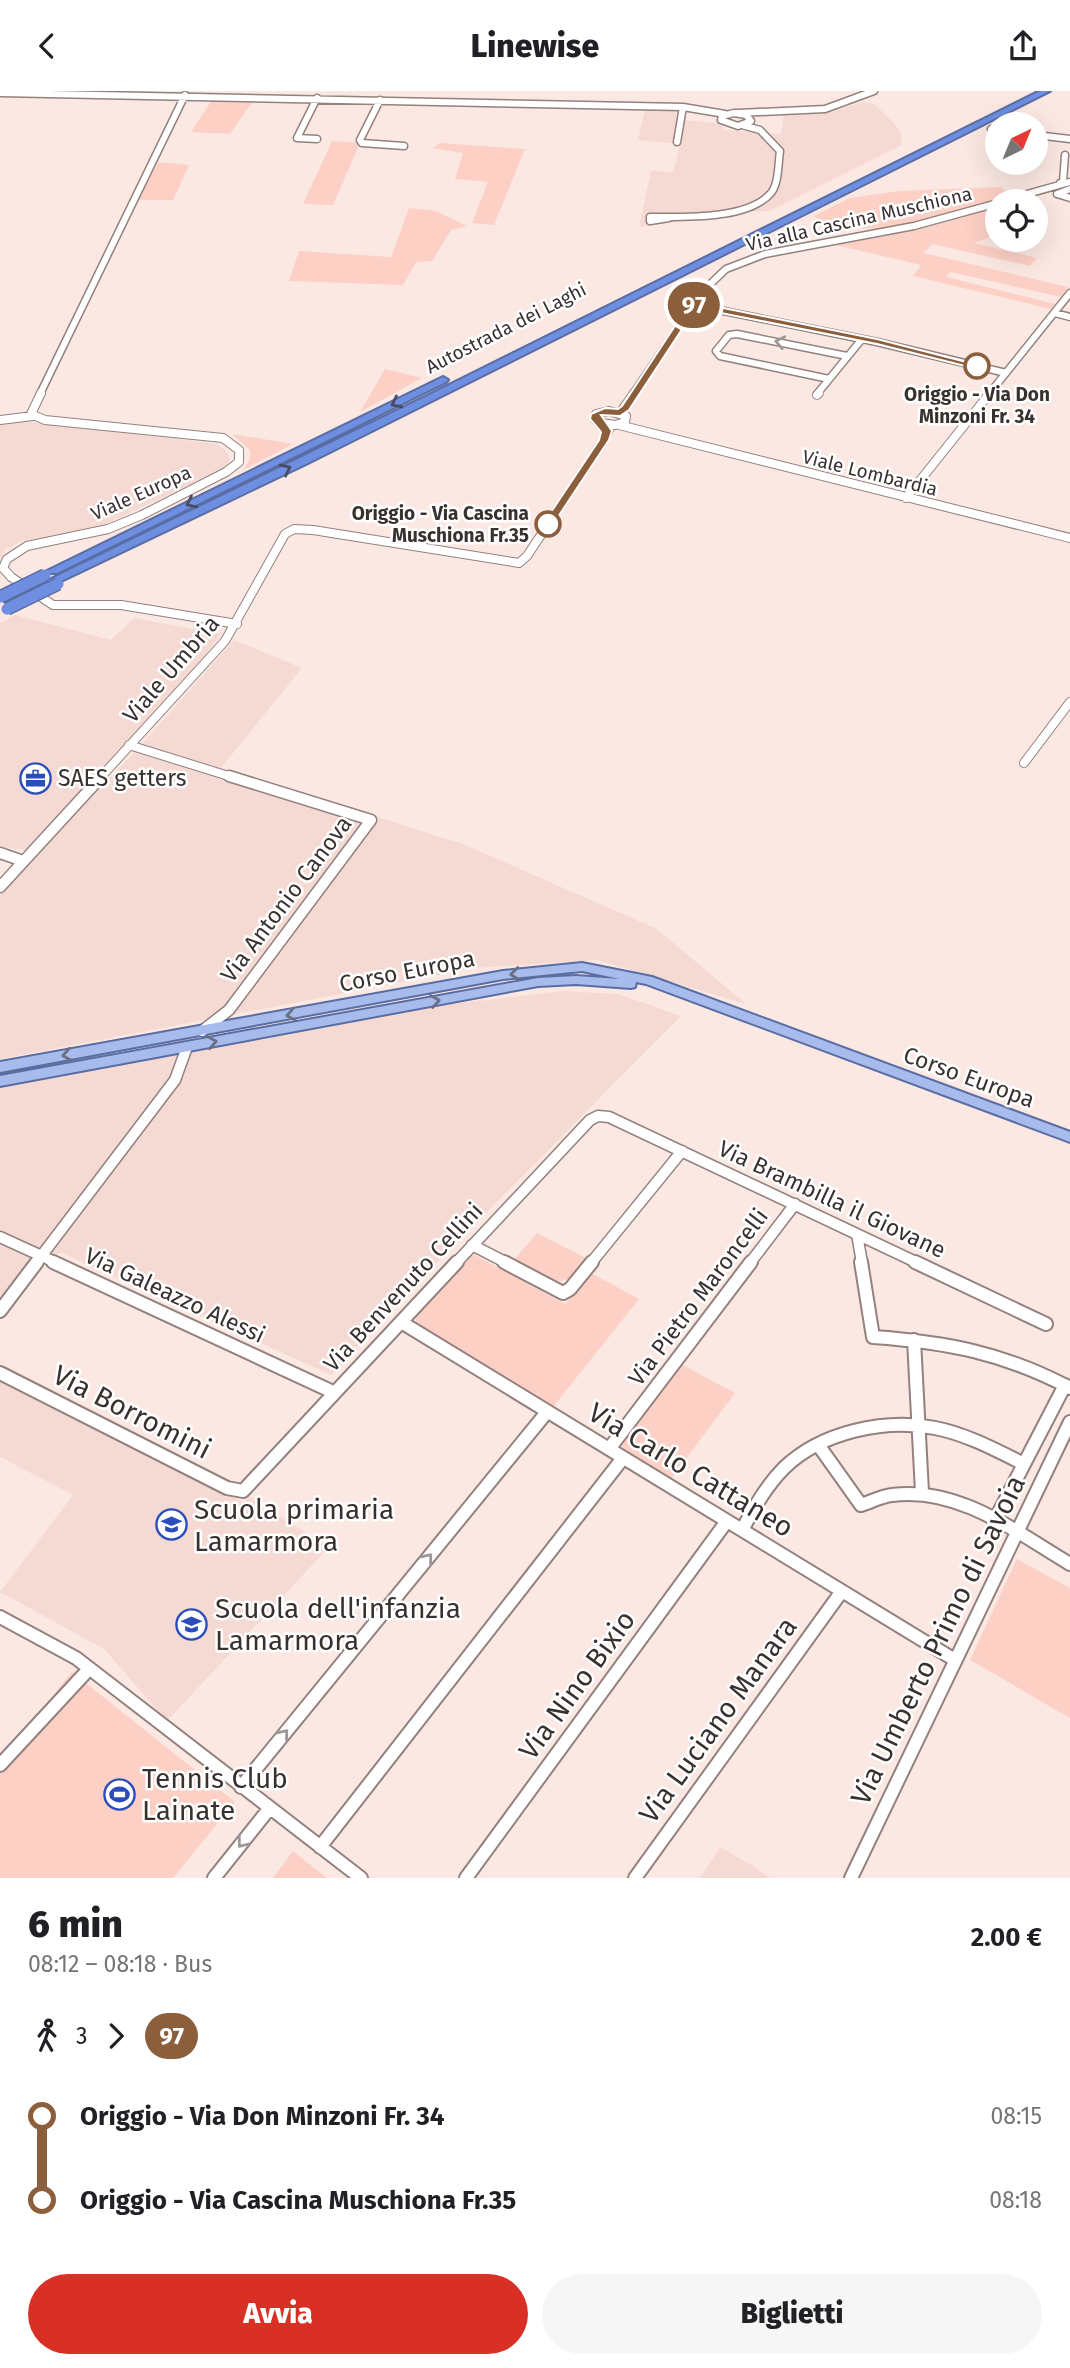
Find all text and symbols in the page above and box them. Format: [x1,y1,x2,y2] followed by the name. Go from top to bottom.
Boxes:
[28,27,66,65] icon: back
[471,27,599,65] text: Linewise
[1004,27,1042,65] icon: share
[985,112,1048,175] north arrow
[985,112,1048,252] map controls
[744,182,974,256] street label: Via alla Cascina Muschiona
[985,189,1048,252] button: locate
[422,278,590,378] street label: Autostrada dei Laghi
[662,282,726,328] line badge: 97
[682,291,706,319] text: 97
[774,336,786,351] one-way arrow
[964,353,990,379] marker: Origgio - Via Don Minzoni Fr. 34
[904,383,1050,428] place label: Origgio - Via Don Minzoni Fr. 34
[391,395,403,409] one-way arrow
[800,445,940,501] street label: Viale Lombardia
[87,461,195,525] street label: Viale Europa
[279,463,291,477] one-way arrow
[186,495,198,509] one-way arrow
[352,502,529,547] place label: Origgio - Via Cascina Muschiona Fr.35
[535,511,561,537] marker: Origgio - Via Cascina Muschiona Fr.35
[117,610,225,728] street label: Viale Umbria
[18,761,52,795] office icon: SAES getters
[58,764,187,792] place label: SAES getters
[214,810,358,988] street label: Via Antonio Canova
[337,944,477,998] street label: Corso Europa
[509,966,520,981] one-way arrow
[429,994,441,1009] one-way arrow
[285,1006,297,1021] one-way arrow
[206,1035,218,1050] one-way arrow
[900,1040,1038,1114] street label: Corso Europa
[61,1047,73,1062] one-way arrow
[714,1134,950,1264] street label: Via Brambilla il Giovane
[317,1197,489,1377] street label: Via Benvenuto Cellini
[622,1203,774,1391] street label: Via Pietro Maroncelli
[80,1241,270,1349] street label: Via Galeazzo Alessi
[48,1358,216,1466] street label: Via Borromini
[583,1396,799,1544] street label: Via Carlo Cattaneo
[844,1470,1032,1810] street label: Via Umberto Primo di Savoia
[194,1493,394,1558] place label: Scuola primaria Lamarmora
[154,1508,188,1542] school or university icon: Scuola primaria Lamarmora
[420,1554,432,1567] one-way arrow
[215,1592,461,1657] place label: Scuola dell'infanzia Lamarmora
[512,1604,642,1766] street label: Via Nino Bixio
[175,1607,209,1641] school or university icon: Scuola dell'infanzia Lamarmora
[632,1611,804,1829] street label: Via Luciano Manara
[276,1730,288,1743] one-way arrow
[142,1762,288,1827] place label: Tennis Club Lainate
[102,1777,136,1811] sports icon: Tennis Club Lainate
[237,1836,250,1848] one-way arrow
[28,1901,123,1947] text: 6 min
[971,1922,1042,1953] text: 2.00 €
[28,1950,212,1978] text: 08:12 – 08:18 · Bus
[28,2017,66,2055] icon: walk
[97,2017,135,2055] icon: forward
[76,2022,87,2050] text: 3
[159,2022,184,2050] text: 97
[80,2101,444,2132] text: Origgio - Via Don Minzoni Fr. 34
[990,2102,1042,2130] text: 08:15
[80,2185,516,2216] text: Origgio - Via Cascina Muschiona Fr.35
[989,2186,1042,2214] text: 08:18
[28,2274,528,2354] button: Avvia
[542,2274,1042,2354] button: Biglietti

